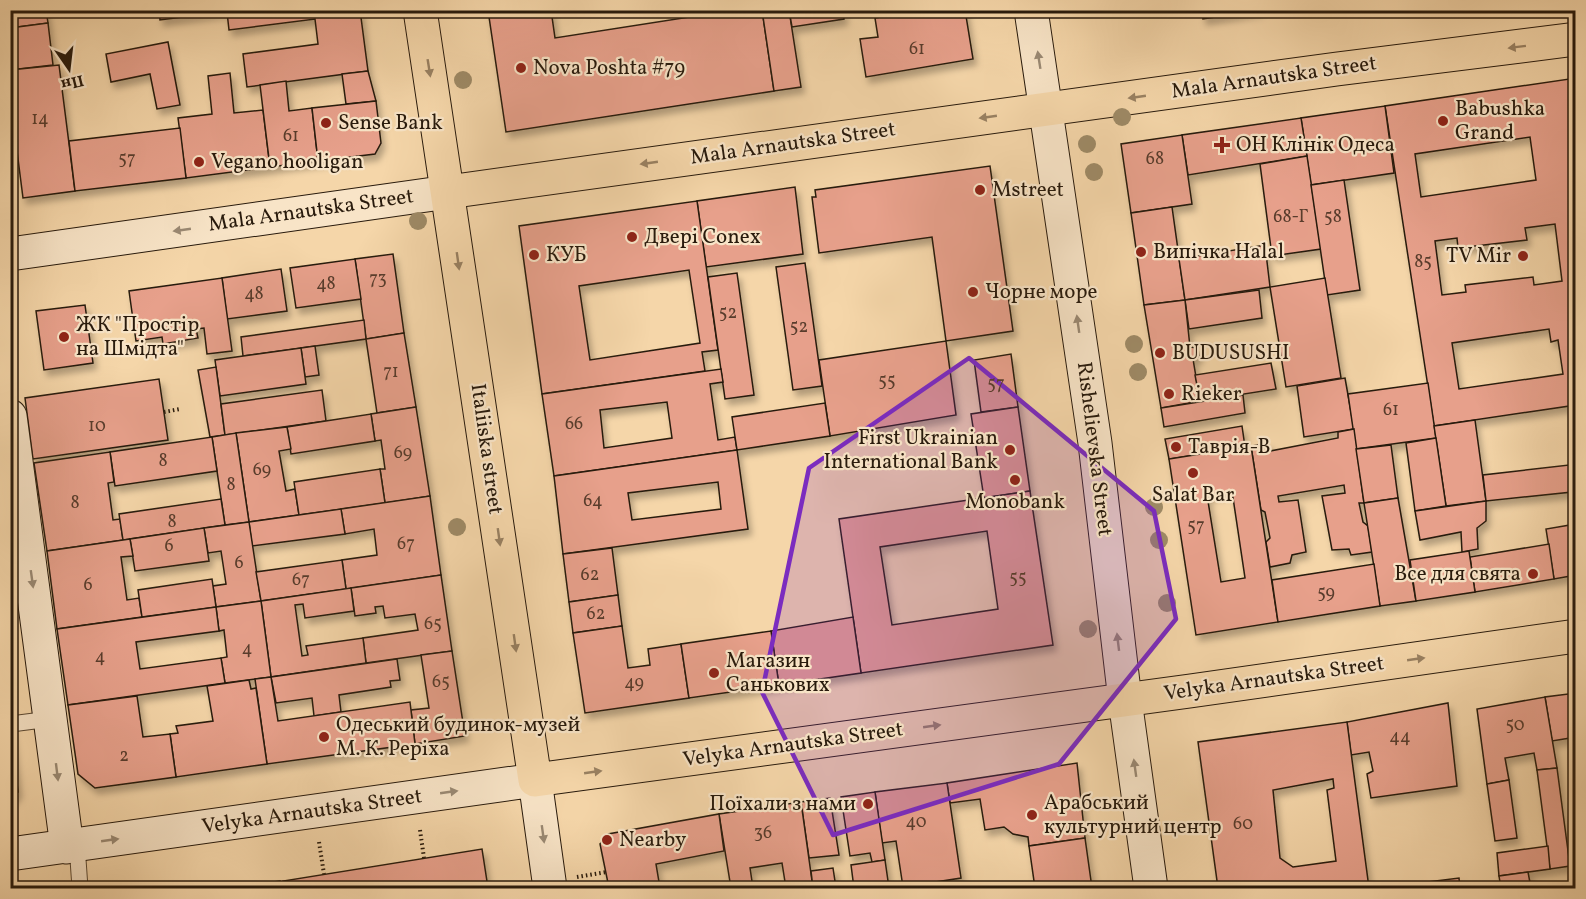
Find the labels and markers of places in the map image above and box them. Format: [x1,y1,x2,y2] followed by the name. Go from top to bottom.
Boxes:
[533,54,685,83] place label: Nova Poshta #79
[514,61,528,75] marker: Nova Poshta #79
[1455,95,1545,148] place label: Babushka Grand
[338,109,443,138] place label: Sense Bank
[1436,114,1450,128] marker: Babushka Grand
[319,116,333,130] marker: Sense Bank
[1236,131,1395,160] place label: ОН Клінік Одеса
[1213,136,1231,154] marker: ОН Клінік Одеса
[211,148,363,177] place label: Vegano hooligan
[192,155,206,169] marker: Vegano hooligan
[992,176,1064,205] place label: Mstreet
[973,183,987,197] marker: Mstreet
[644,223,761,252] place label: Двері Conex
[625,230,639,244] marker: Двері Conex
[1153,238,1284,267] place label: Випічка Halal
[546,241,587,270] place label: КУБ
[1446,242,1511,271] place label: TV Mir
[1134,245,1148,259] marker: Випічка Halal
[527,248,541,262] marker: КУБ
[1516,249,1530,263] marker: TV Mir
[985,278,1097,307] place label: Чорне море
[966,285,980,299] marker: Чорне море
[76,311,199,364] place label: ЖК "Простір на Шмідта"
[57,330,71,344] marker: ЖК "Простір на Шмідта"
[1172,339,1289,368] place label: BUDUSUSHI
[1153,346,1167,360] marker: BUDUSUSHI
[1181,380,1242,409] place label: Rieker
[1162,387,1176,401] marker: Rieker
[824,424,999,477] place label: First Ukrainian International Bank
[1188,433,1271,462] place label: Таврія-В
[1169,440,1183,454] marker: Таврія-В
[1003,443,1017,457] marker: First Ukrainian International Bank
[1186,466,1200,480] marker: Salat Bar
[1008,473,1022,487] marker: Monobank
[1152,481,1234,510] place label: Salat Bar
[965,488,1065,517] place label: Monobank
[1394,560,1521,589] place label: Все для свята
[1526,567,1540,581] marker: Все для свята
[726,647,830,700] place label: Магазин Санькових
[707,666,721,680] marker: Магазин Санькових
[336,711,581,764] place label: Одеський будинок-музей М. К. Реріха
[317,730,331,744] marker: Одеський будинок-музей М. К. Реріха
[1044,789,1222,842] place label: Арабський культурний центр
[709,790,856,819] place label: Поїхали з нами
[861,797,875,811] marker: Поїхали з нами
[1025,808,1039,822] marker: Арабський культурний центр
[619,826,687,855] place label: Nearby
[600,833,614,847] marker: Nearby

